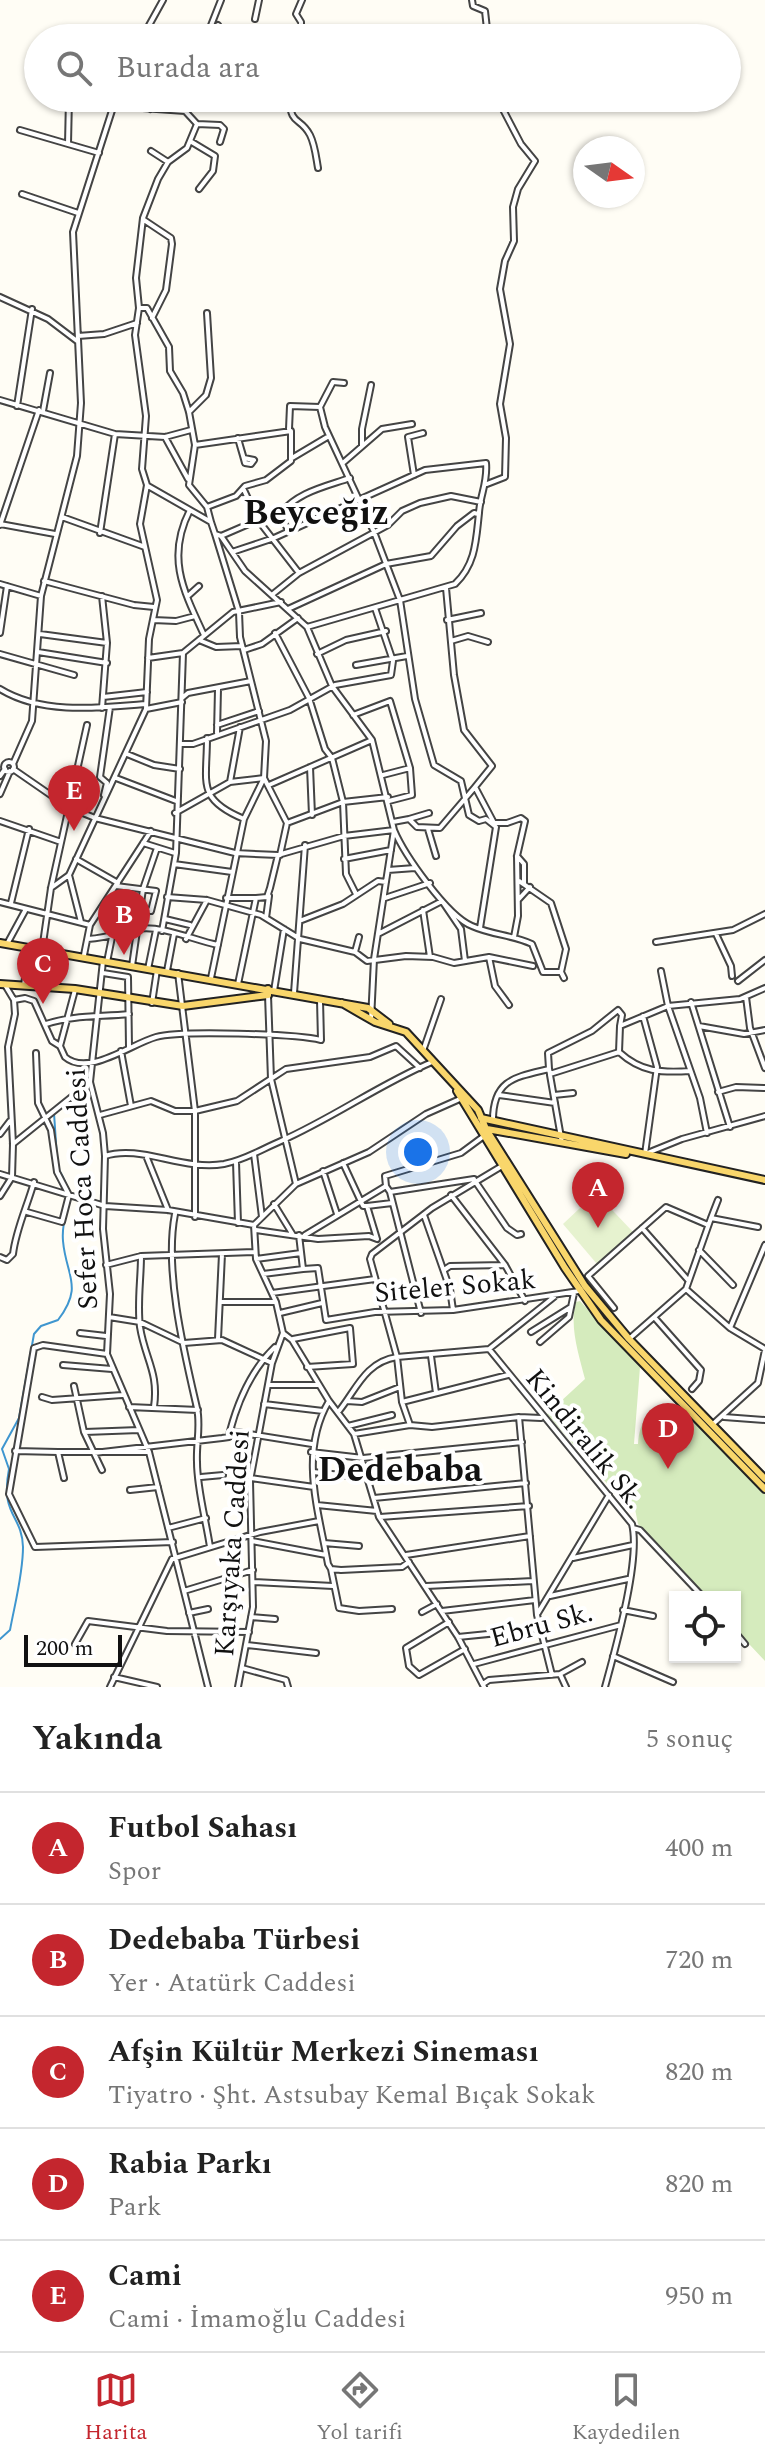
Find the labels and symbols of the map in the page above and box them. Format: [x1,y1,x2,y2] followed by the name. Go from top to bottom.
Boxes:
[573,136,645,208] north arrow
[243,486,389,541] district label: Beyceğiz
[48,765,100,831] pin: E
[98,889,150,955] pin: B
[17,938,69,1004] pin: C
[55,1067,110,1311] street label: Sefer Hoca Caddesi
[398,1132,438,1172] your location
[572,1162,624,1228] pin: A
[373,1258,538,1315] street label: Siteler Sokak
[514,1359,655,1519] street label: Kindiralik Sk.
[642,1403,694,1469] pin: D
[203,1428,262,1658] street label: Karşıyaka Caddesi
[317,1443,483,1498] district label: Dedebaba
[485,1591,598,1660] street label: Ebru Sk.
[24,1631,122,1667] scale bar

